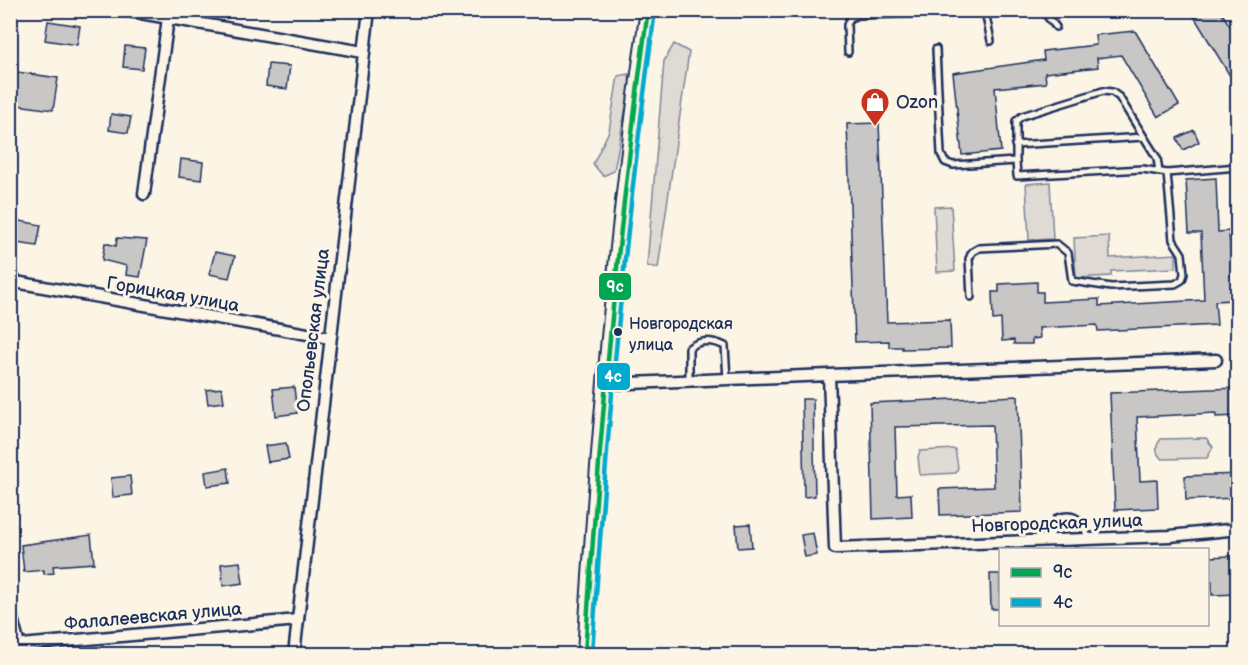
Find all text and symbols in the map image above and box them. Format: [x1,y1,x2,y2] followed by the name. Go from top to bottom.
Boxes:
[859,86,891,128] shop icon: Ozon
[896,92,938,113] place label: Ozon
[293,247,334,413] street label: Опольевская улица
[105,272,241,317] street label: Горицкая улица
[598,272,632,301] line badge: 9с
[606,278,624,297] text: 9с
[629,315,733,355] place label: Новгородская улица
[612,326,624,338] marker: Новгородская улица
[596,362,631,391] line badge: 4с
[604,368,622,387] text: 4с
[971,510,1143,537] street label: Новгородская улица
[999,548,1209,626] legend
[1053,562,1072,583] text: 9с
[1053,592,1073,613] text: 4с
[63,598,243,635] street label: Фалалеевская улица

